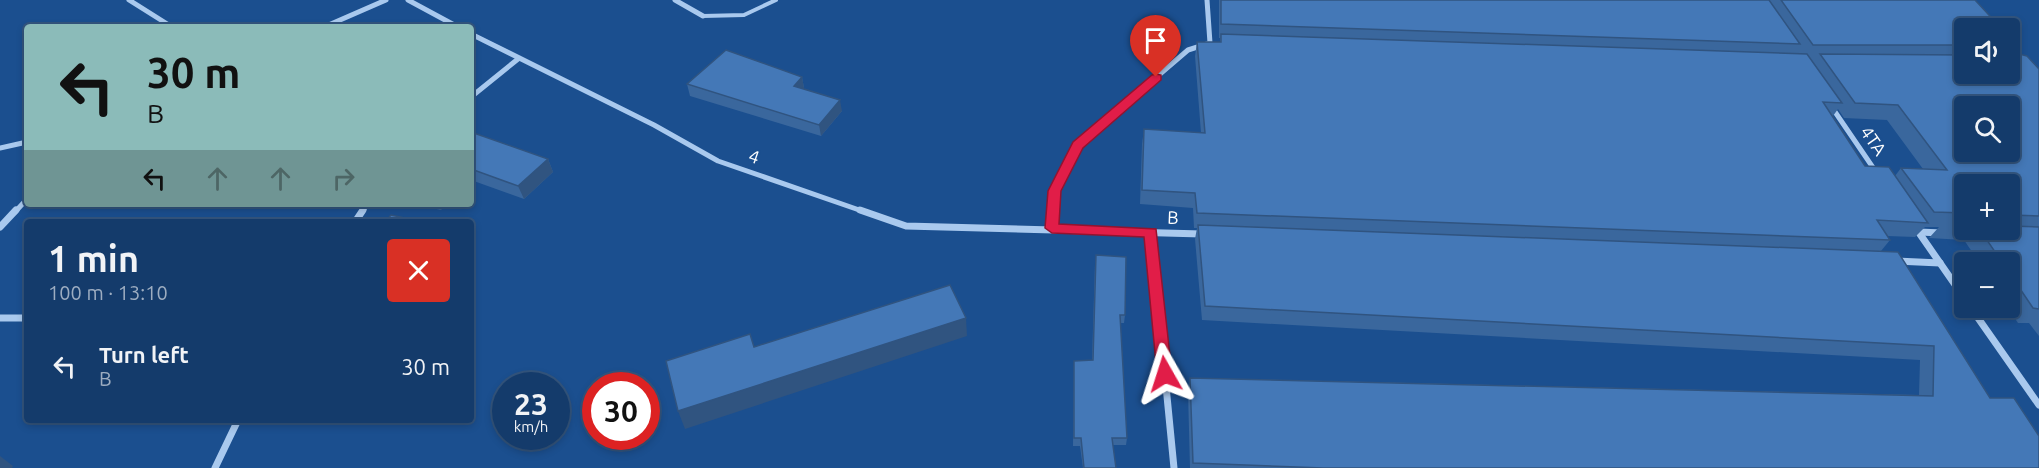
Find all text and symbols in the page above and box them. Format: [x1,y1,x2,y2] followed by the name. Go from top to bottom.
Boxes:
[1130,15,1181,77] pin
[1954,18,2020,318] map controls
[1954,18,2020,84] button: sound
[1139,24,1172,57] icon: arrive
[48,48,126,126] icon: left
[147,49,241,96] text: 30 m
[1954,96,2020,162] button: search
[147,98,164,128] text: B
[1857,122,1891,159] street label: 4TA
[746,145,762,167] street label: 4
[138,162,171,195] icon: left
[201,162,234,195] icon: ahead
[264,162,297,195] icon: ahead
[327,162,360,195] icon: right
[1954,174,2020,240] button: +
[1167,207,1179,227] street label: B
[48,238,139,279] text: 1 min
[387,239,450,302] button: close
[1954,252,2020,318] button: −
[48,281,168,304] text: 100 m · 13:10
[99,342,189,367] text: Turn left
[1133,342,1197,406] position arrow
[48,350,81,383] icon: left
[401,354,450,379] text: 30 m
[99,367,112,390] text: B
[582,372,660,450] speed limit sign: 30
[514,387,548,421] text: 23
[514,418,548,435] text: km/h

